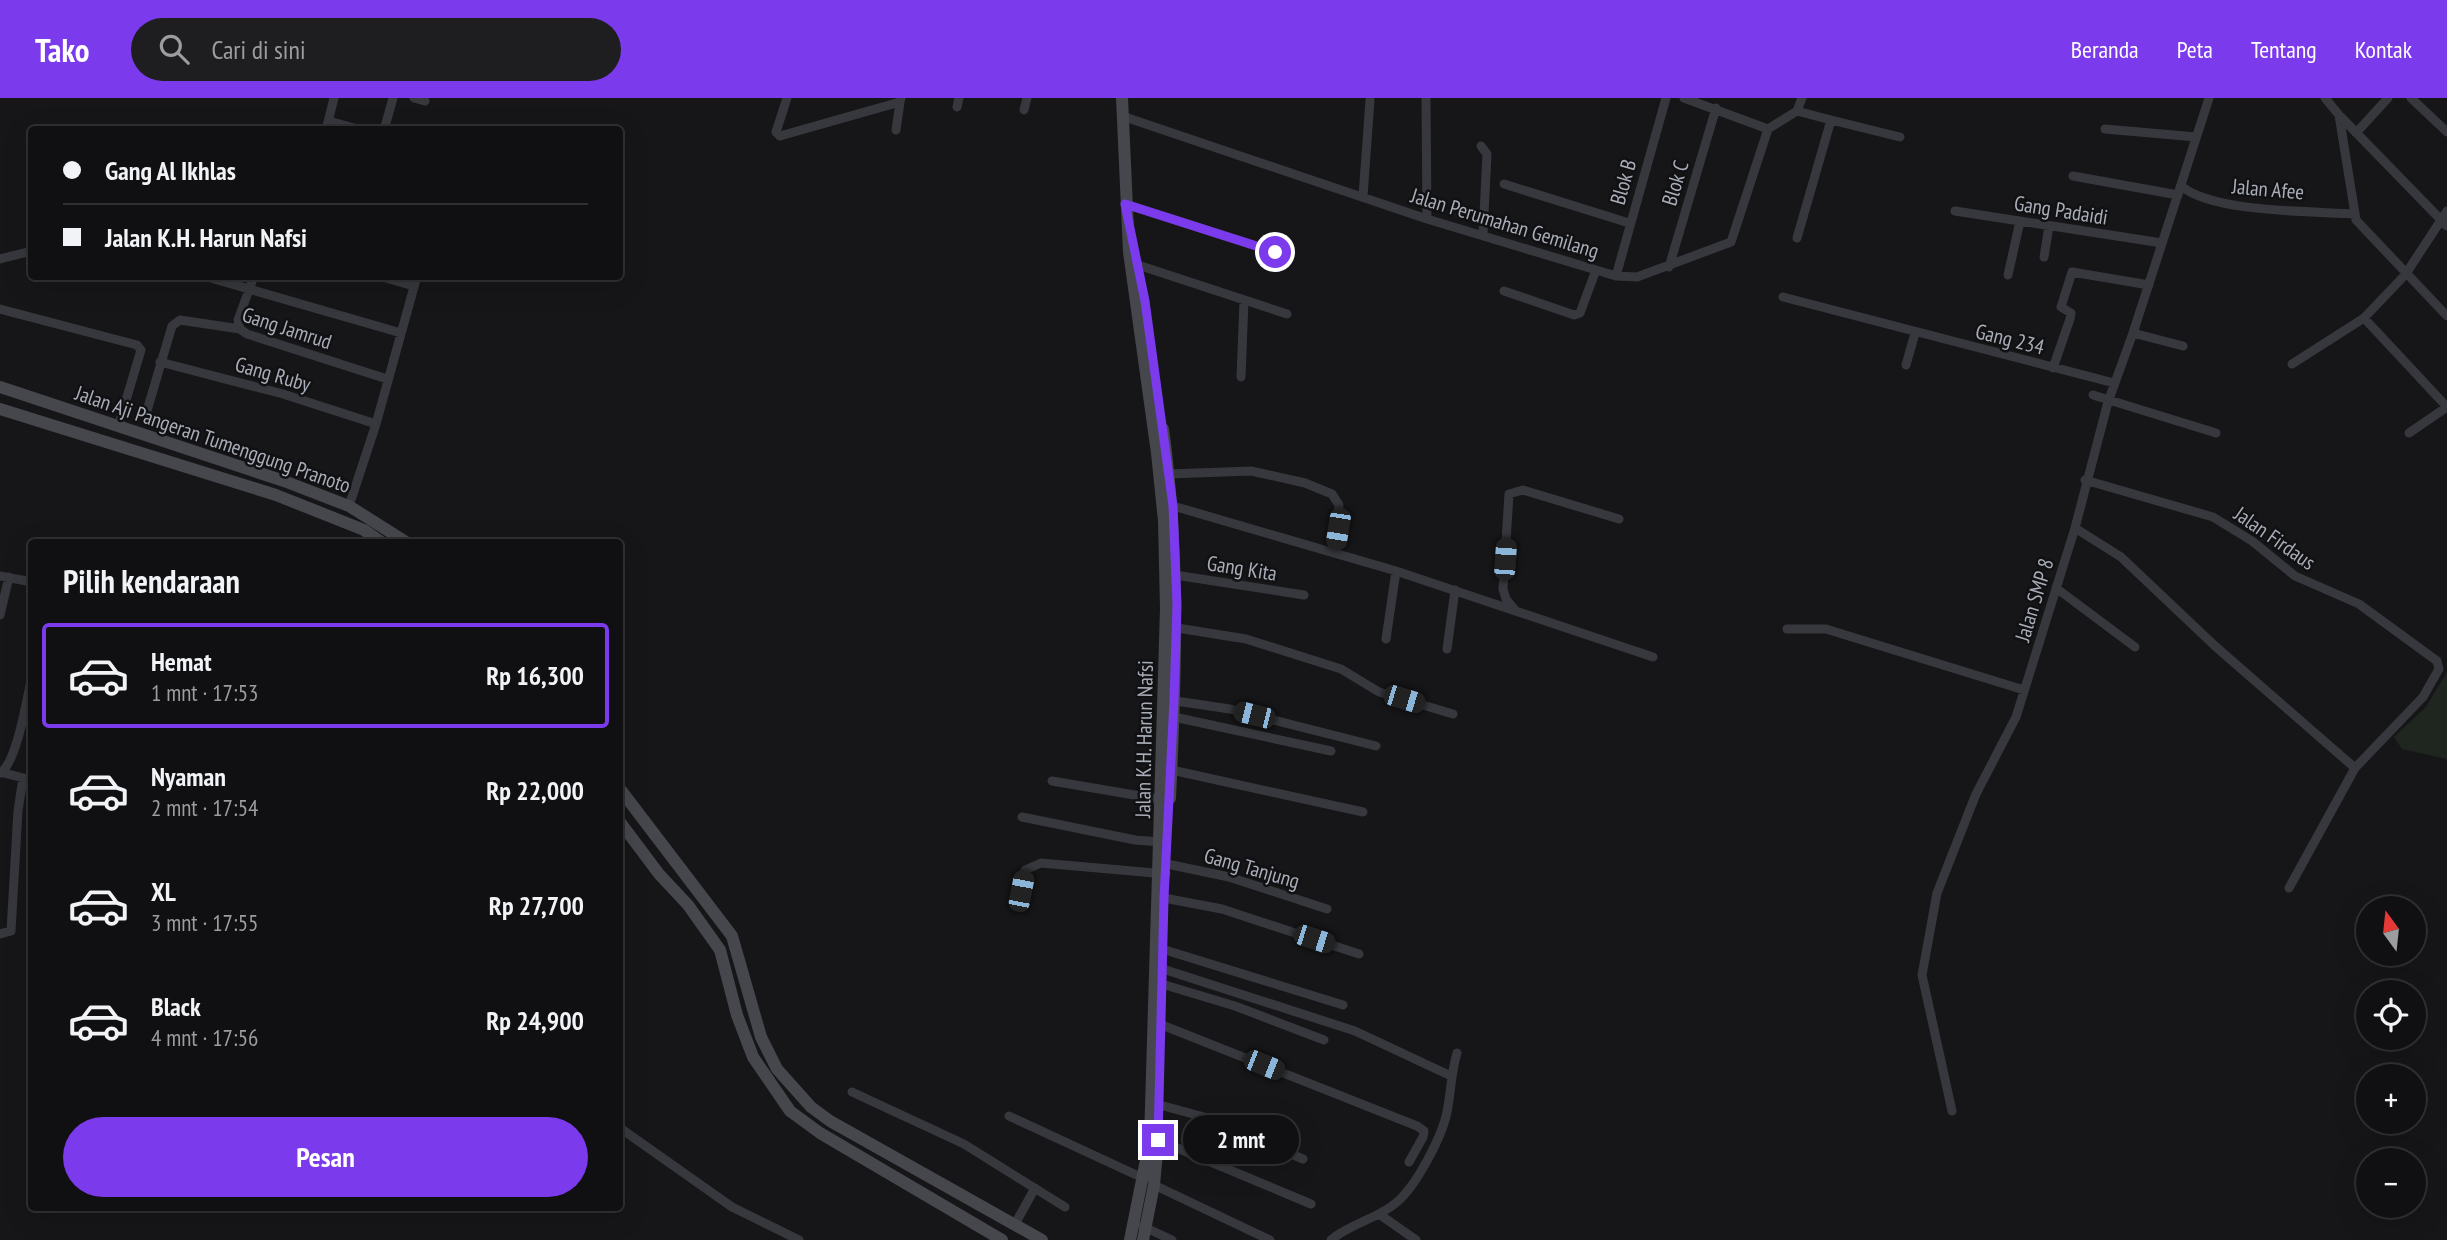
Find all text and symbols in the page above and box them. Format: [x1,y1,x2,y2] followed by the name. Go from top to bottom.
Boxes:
[131,18,621,81] search box
[35,28,89,71] text: Tako
[155,30,193,68] icon: search
[211,33,306,66] text: Cari di sini
[2071,34,2139,65] text: Beranda
[2177,34,2213,65] text: Peta
[2251,34,2317,65] text: Tentang
[2355,34,2412,65] text: Kontak
[105,154,236,187] text: Gang Al Ikhlas
[1604,156,1642,208] street label: Blok B
[1655,157,1695,209] street label: Blok C
[2230,172,2305,206] street label: Jalan Afee
[1407,181,1602,264] street label: Jalan Perumahan Gemilang
[2012,189,2110,231] street label: Gang Padaidi
[105,221,307,254] text: Jalan K.H. Harun Nafsi
[1259,236,1291,268] route start
[239,301,335,355] street label: Gang Jamrud
[1973,317,2048,361] street label: Gang 234
[232,350,314,398] street label: Gang Ruby
[71,379,354,499] street label: Jalan Aji Pangeran Tumenggung Pranoto
[2228,500,2321,576] street label: Jalan Firdaus
[1325,507,1352,551] car
[1494,537,1517,581] car
[1205,549,1279,587] street label: Gang Kita
[2008,555,2059,646] street label: Jalan SMP 8
[63,560,240,602] text: Pilih kendaraan
[67,644,130,707] icon: car
[151,645,212,678] text: Hemat
[486,659,584,692] text: Rp 16,300
[1129,660,1159,819] street label: Jalan K.H. Harun Nafsi
[151,678,258,707] text: 1 mnt · 17:53
[1381,683,1428,715] car
[1232,700,1277,730] car
[67,759,130,822] icon: car
[151,760,226,793] text: Nyaman
[486,774,584,807] text: Rp 22,000
[151,793,258,822] text: 2 mnt · 17:54
[1201,842,1303,894] street label: Gang Tanjung
[1007,868,1036,914] car
[67,874,130,937] icon: car
[151,875,176,908] text: XL
[489,889,584,922] text: Rp 27,700
[2356,896,2426,966] north arrow
[2356,896,2426,1218] map controls
[151,908,258,937] text: 3 mnt · 17:55
[1291,923,1338,955] car
[2356,980,2426,1050] button: locate
[67,989,130,1052] icon: car
[151,990,201,1023] text: Black
[486,1004,584,1037] text: Rp 24,900
[151,1023,258,1052] text: 4 mnt · 17:56
[1241,1047,1288,1083] car
[2356,1064,2426,1134] button: +
[1182,1116,1298,1164] callout: 2 mnt
[63,1117,588,1197] button: Pesan
[1142,1124,1174,1156] route end
[1217,1125,1265,1154] text: 2 mnt
[2356,1148,2426,1218] button: −

